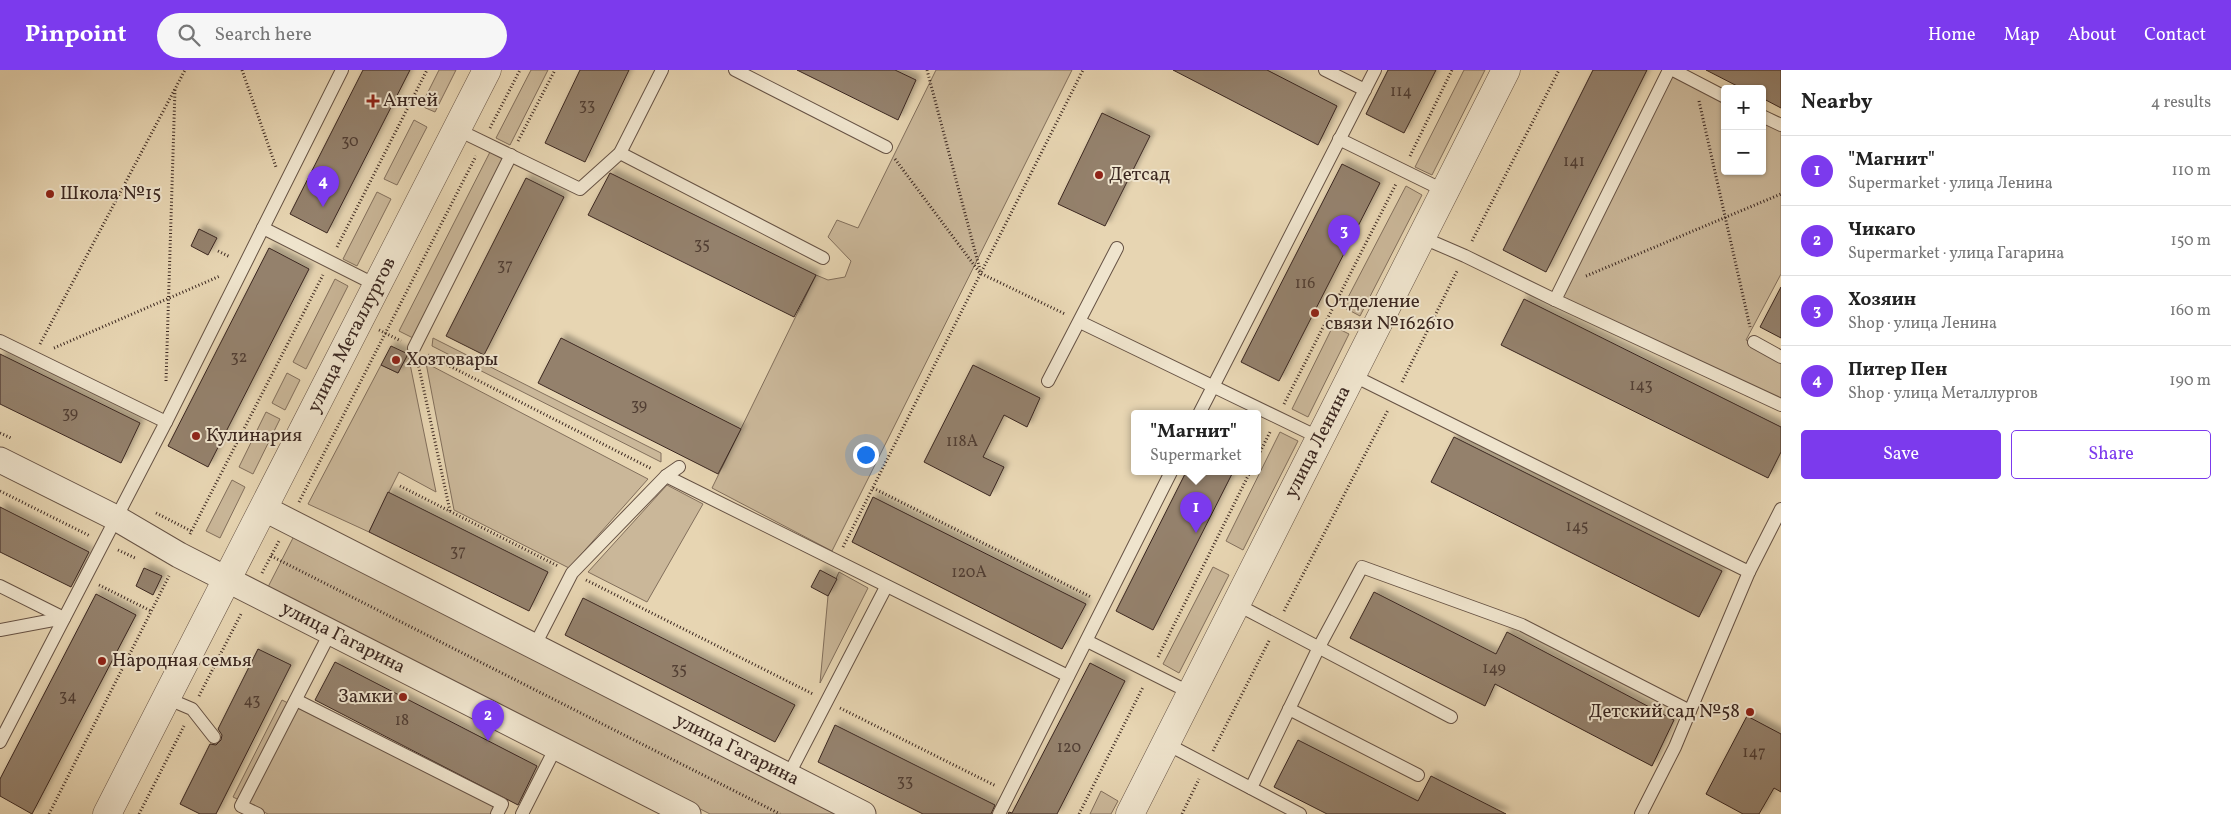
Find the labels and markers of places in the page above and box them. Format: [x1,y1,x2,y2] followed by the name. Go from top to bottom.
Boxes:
[383,88,438,114] place label: Антей
[367,95,379,107] marker: Антей
[1109,162,1170,188] place label: Детсад
[307,166,339,207] pin: 4
[1093,169,1105,181] marker: Детсад
[60,181,161,207] place label: Школа №15
[44,188,56,200] marker: Школа №15
[1328,215,1360,256] pin: 3
[1325,289,1454,337] place label: Отделение связи №162610
[1309,307,1321,319] marker: Отделение связи №162610
[406,347,498,373] place label: Хозтовары
[390,354,402,366] marker: Хозтовары
[206,423,302,449] place label: Кулинария
[190,430,202,442] marker: Кулинария
[1180,492,1212,533] pin: 1
[112,648,252,674] place label: Народная семья
[96,655,108,667] marker: Народная семья
[338,684,393,710] place label: Замки
[397,691,409,703] marker: Замки
[1589,699,1740,725] place label: Детский сад №58
[472,700,504,741] pin: 2
[1744,706,1756,718] marker: Детский сад №58

